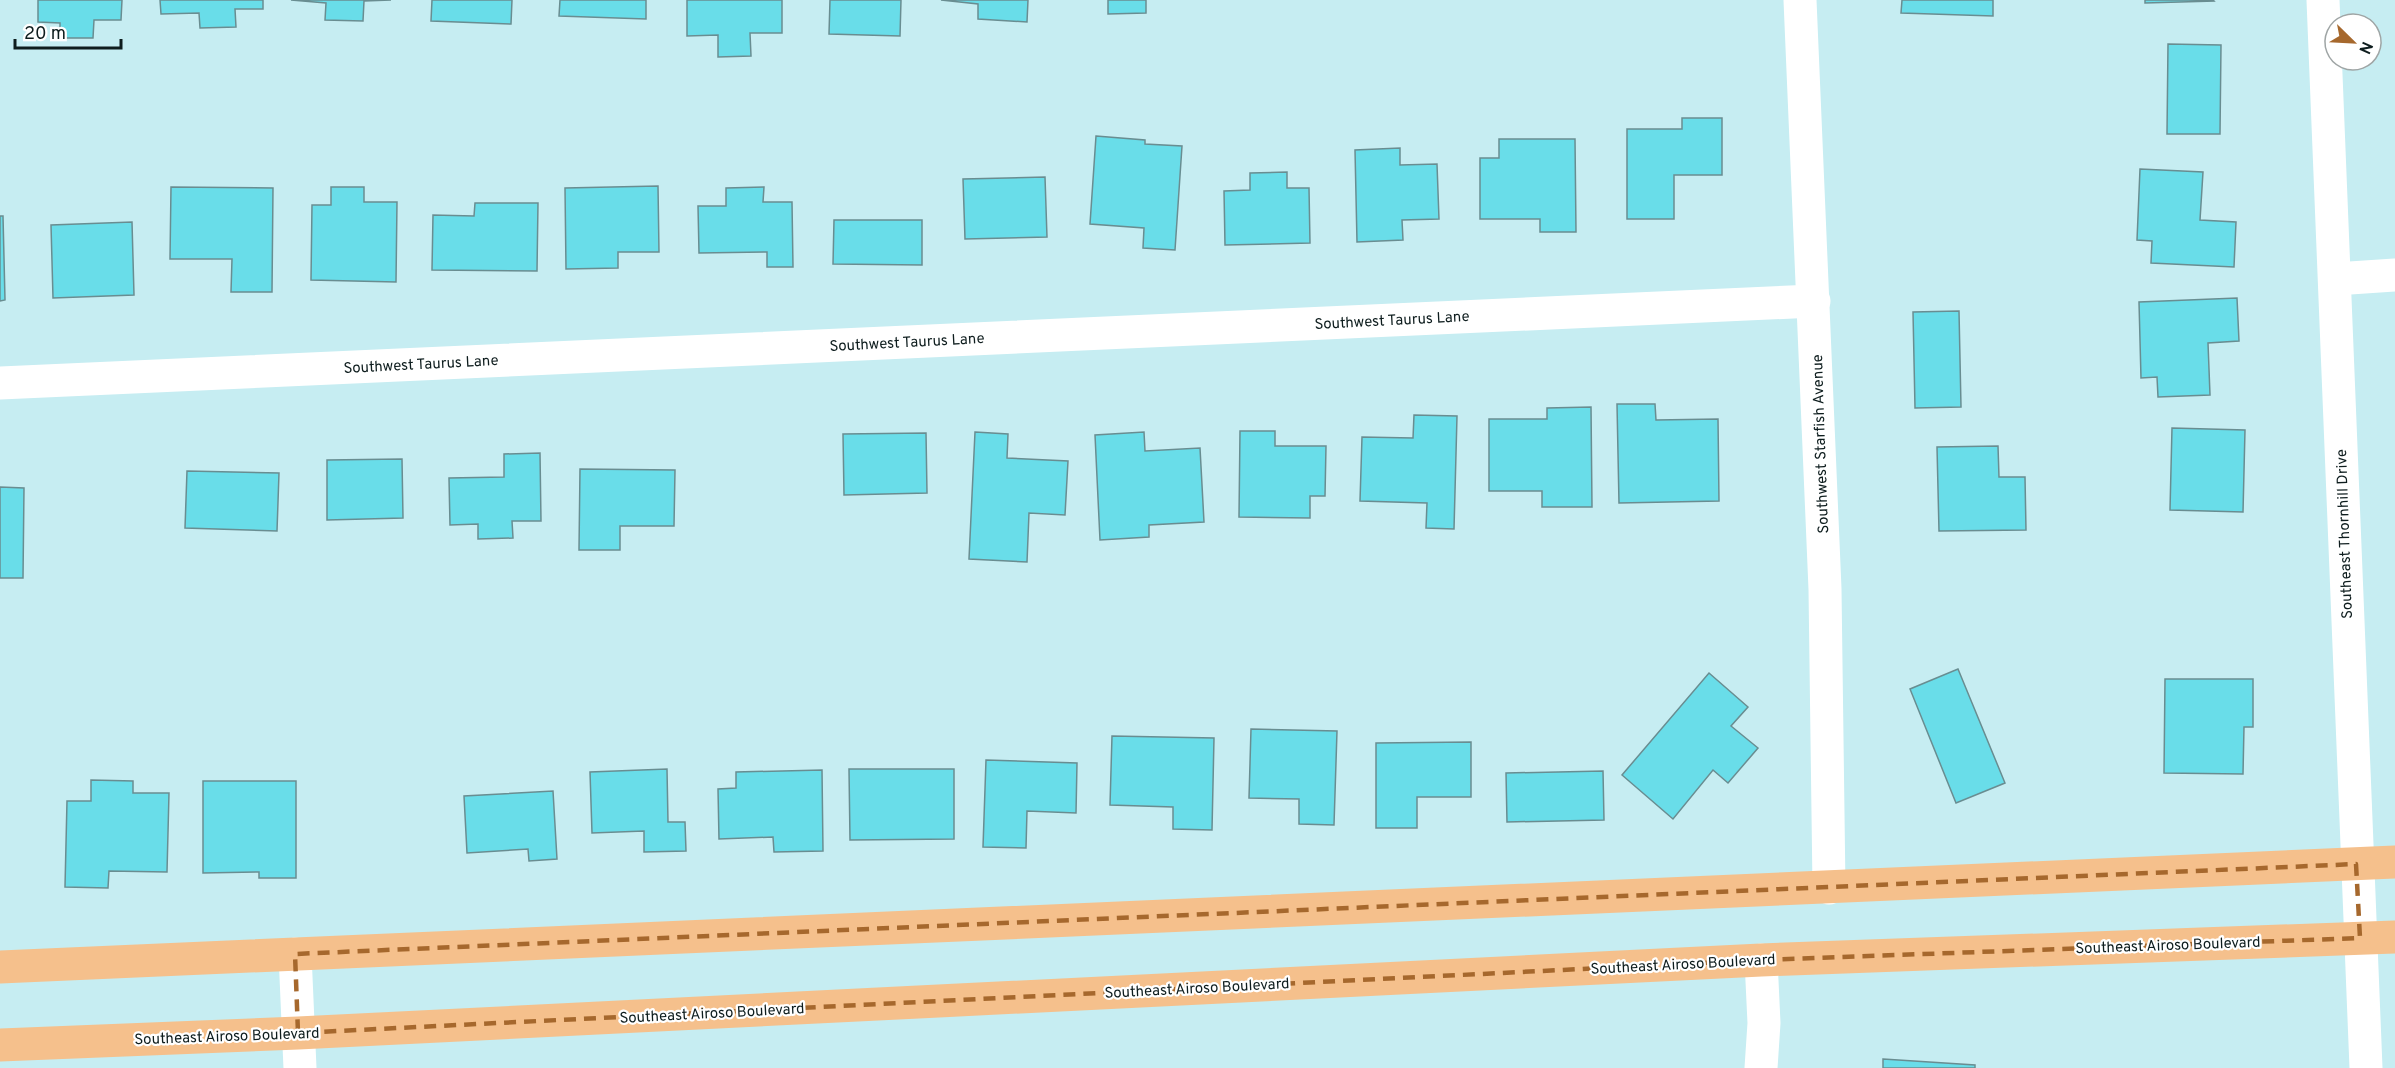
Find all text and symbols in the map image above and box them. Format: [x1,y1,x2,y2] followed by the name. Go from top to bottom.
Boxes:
[15,12,122,50] scale bar
[2323,12,2383,72] north arrow
[24,23,66,46] text: 20 m
[2353,38,2376,57] text: N
[1314,308,1470,335] street label: Southwest Taurus Lane
[829,330,985,357] street label: Southwest Taurus Lane
[343,352,499,379] street label: Southwest Taurus Lane
[1809,354,1834,534] street label: Southwest Starfish Avenue
[2333,449,2358,619] street label: Southeast Thornhill Drive
[2075,934,2261,959] street label: Southeast Airoso Boulevard
[1590,951,1776,980] street label: Southeast Airoso Boulevard
[1104,975,1290,1004] street label: Southeast Airoso Boulevard
[619,1000,805,1029] street label: Southeast Airoso Boulevard
[134,1025,320,1050] street label: Southeast Airoso Boulevard

